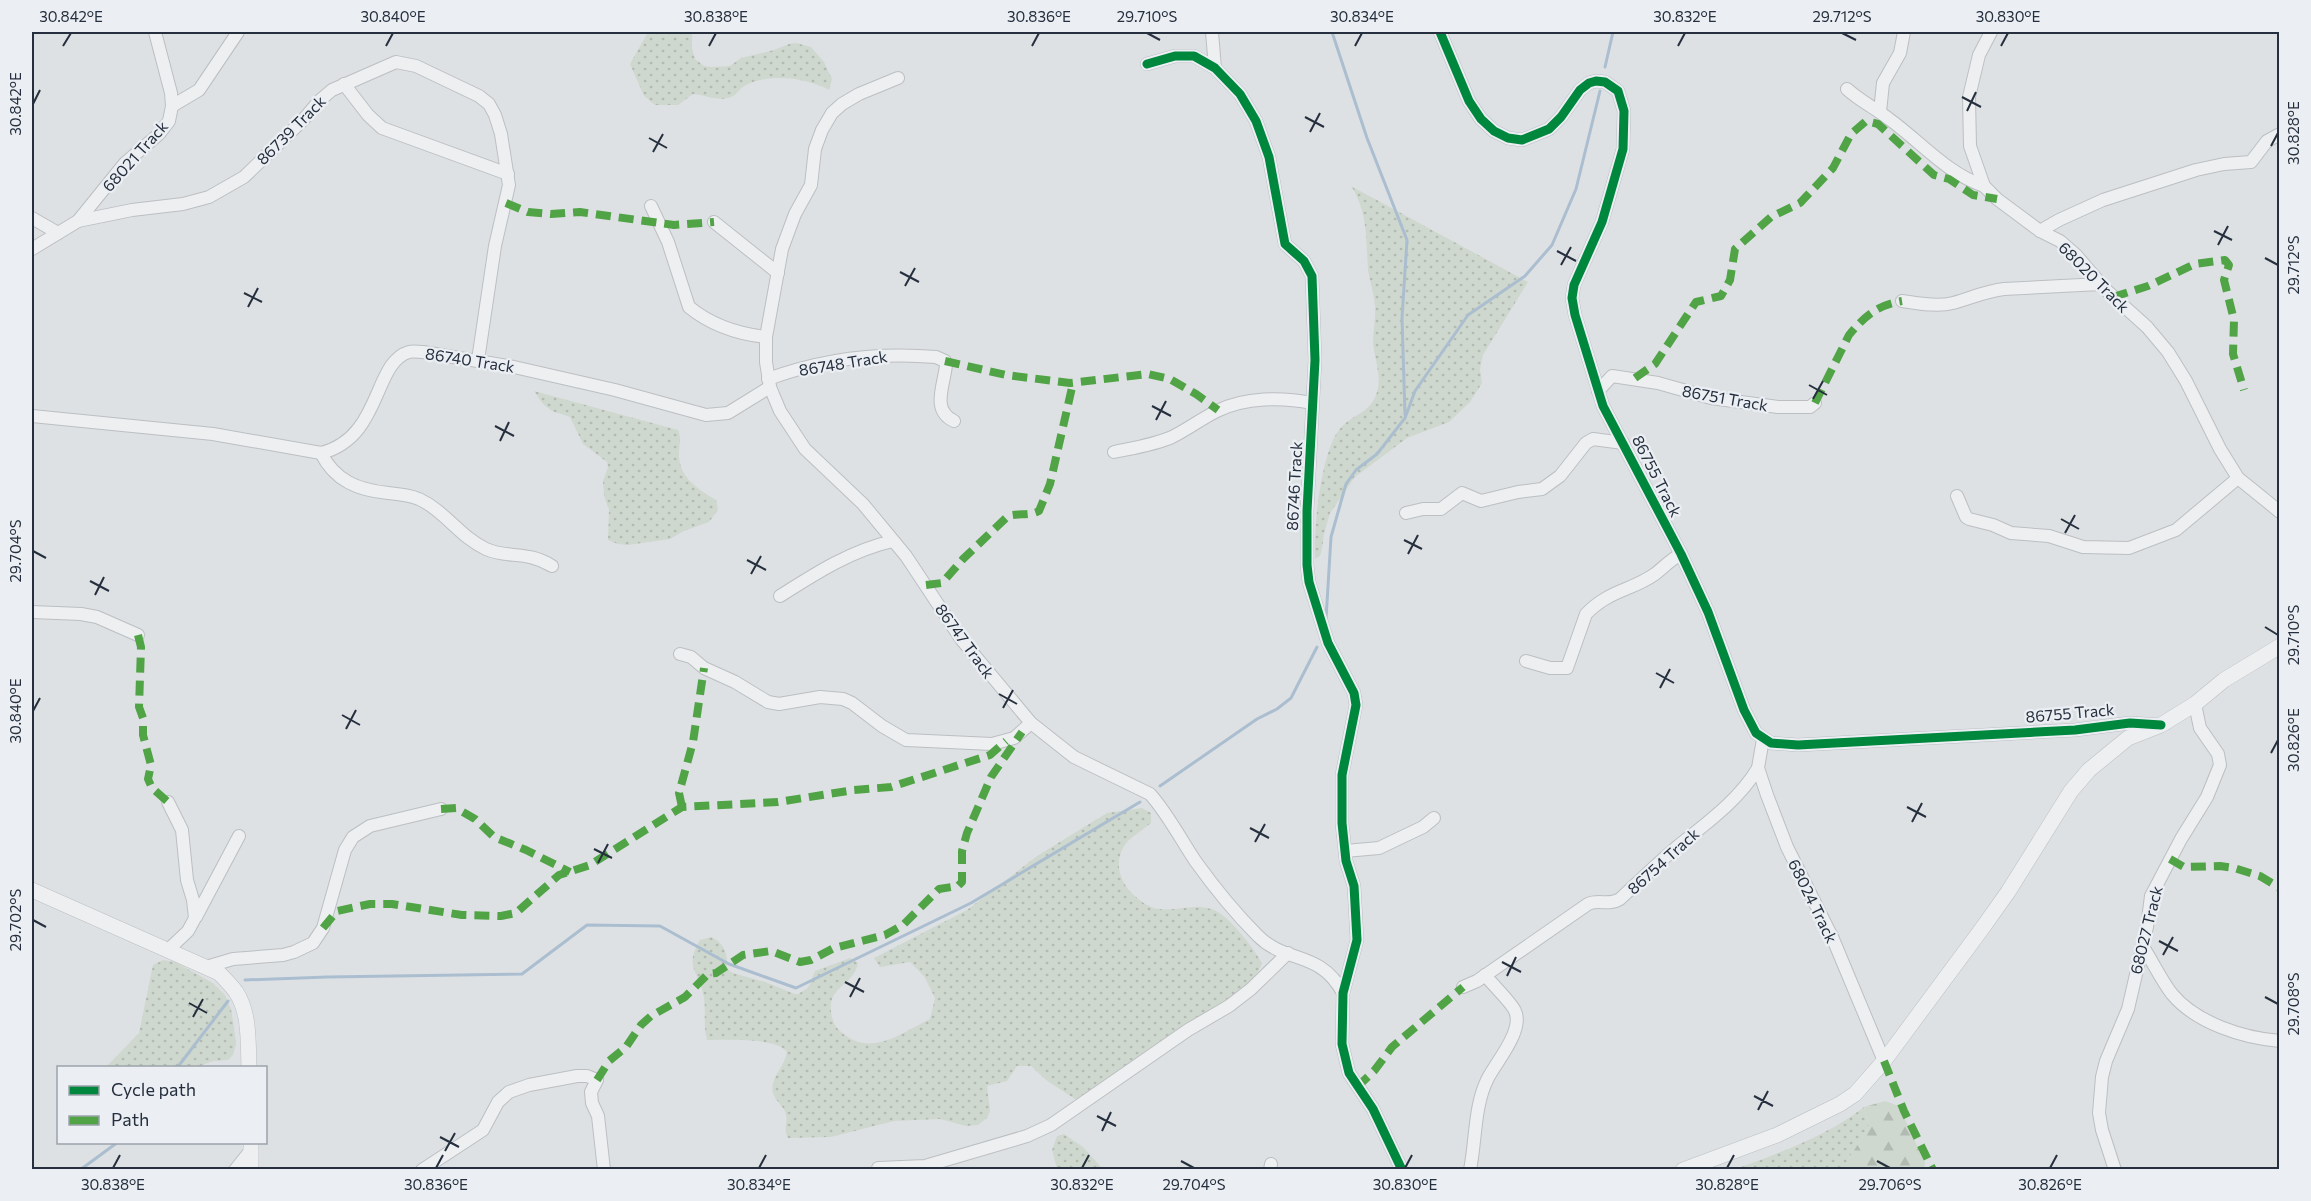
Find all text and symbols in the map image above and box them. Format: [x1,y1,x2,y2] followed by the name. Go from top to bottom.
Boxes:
[39,7,103,25] text: 30.842°E
[360,7,426,25] text: 30.840°E
[684,7,748,25] text: 30.838°E
[1007,7,1071,25] text: 30.836°E
[1117,7,1177,25] text: 29.710°S
[1330,7,1394,25] text: 30.834°E
[1653,7,1717,25] text: 30.832°E
[1812,7,1872,25] text: 29.712°S
[1976,7,2040,25] text: 30.830°E
[6,72,24,136] text: 30.842°E
[252,91,329,168] street label: 86739 Track
[2284,101,2302,165] text: 30.828°E
[98,116,172,195] street label: 68021 Track
[2284,235,2302,295] text: 29.712°S
[2055,237,2134,316] street label: 68020 Track
[424,343,516,376] street label: 86740 Track
[797,346,889,379] street label: 86748 Track
[1681,381,1770,414] street label: 86751 Track
[1629,432,1686,520] street label: 86755 Track
[1282,441,1305,531] street label: 86746 Track
[6,519,24,583] text: 29.704°S
[932,600,999,682] street label: 86747 Track
[2284,605,2302,665] text: 29.710°S
[6,678,24,744] text: 30.840°E
[2025,699,2116,726] street label: 86755 Track
[2284,708,2302,772] text: 30.826°E
[1623,823,1703,898] street label: 86754 Track
[1785,856,1842,946] street label: 68024 Track
[2125,883,2166,976] street label: 68027 Track
[6,889,24,951] text: 29.702°S
[2284,972,2302,1036] text: 29.708°S
[57,1066,267,1144] legend
[111,1078,196,1100] text: Cycle path
[111,1108,149,1130] text: Path
[81,1175,145,1193] text: 30.838°E
[404,1175,468,1193] text: 30.836°E
[727,1175,791,1193] text: 30.834°E
[1050,1175,1114,1193] text: 30.832°E
[1162,1175,1226,1193] text: 29.704°S
[1373,1175,1437,1193] text: 30.830°E
[1695,1175,1759,1193] text: 30.828°E
[1858,1175,1922,1193] text: 29.706°S
[2018,1175,2082,1193] text: 30.826°E

